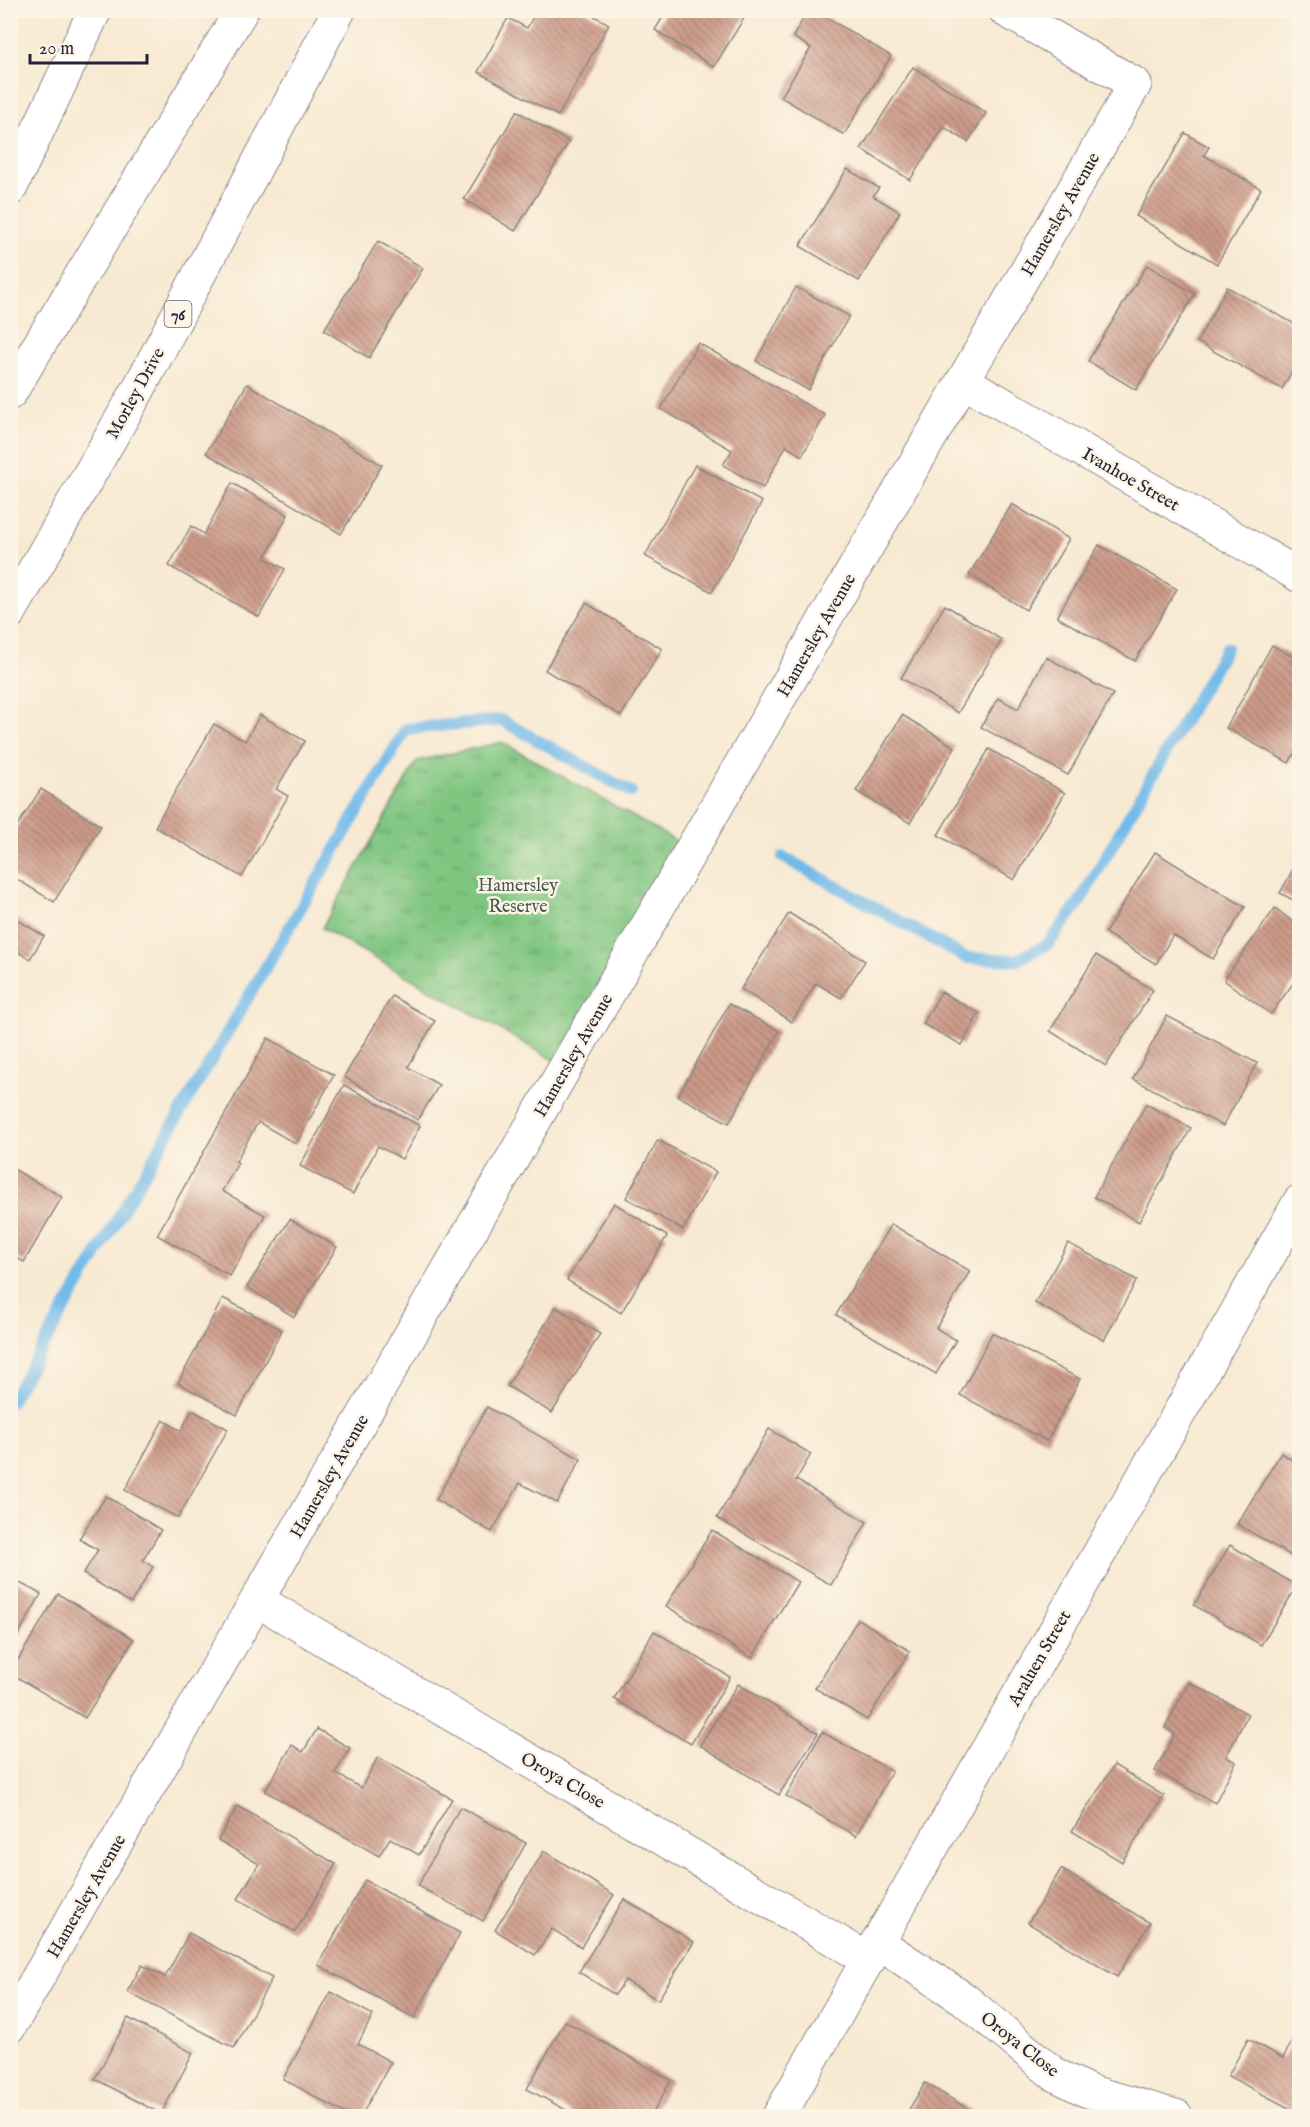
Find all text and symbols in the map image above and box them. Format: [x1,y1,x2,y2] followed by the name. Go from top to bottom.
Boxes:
[30,27,147,65] scale bar
[39,38,74,61] text: 20 m
[1017,149,1106,281] street label: Hamersley Avenue
[164,301,192,327] road number: 76
[102,344,171,443] street label: Morley Drive
[1077,443,1183,517] street label: Ivanhoe Street
[773,570,862,702] street label: Hamersley Avenue
[478,875,558,919] park label: Hamersley Reserve
[530,990,619,1122] street label: Hamersley Avenue
[286,1411,375,1543] street label: Hamersley Avenue
[1003,1607,1077,1712] street label: Araluen Street
[516,1748,608,1815] street label: Oroya Close
[43,1831,132,1963] street label: Hamersley Avenue
[975,2007,1063,2083] street label: Oroya Close

